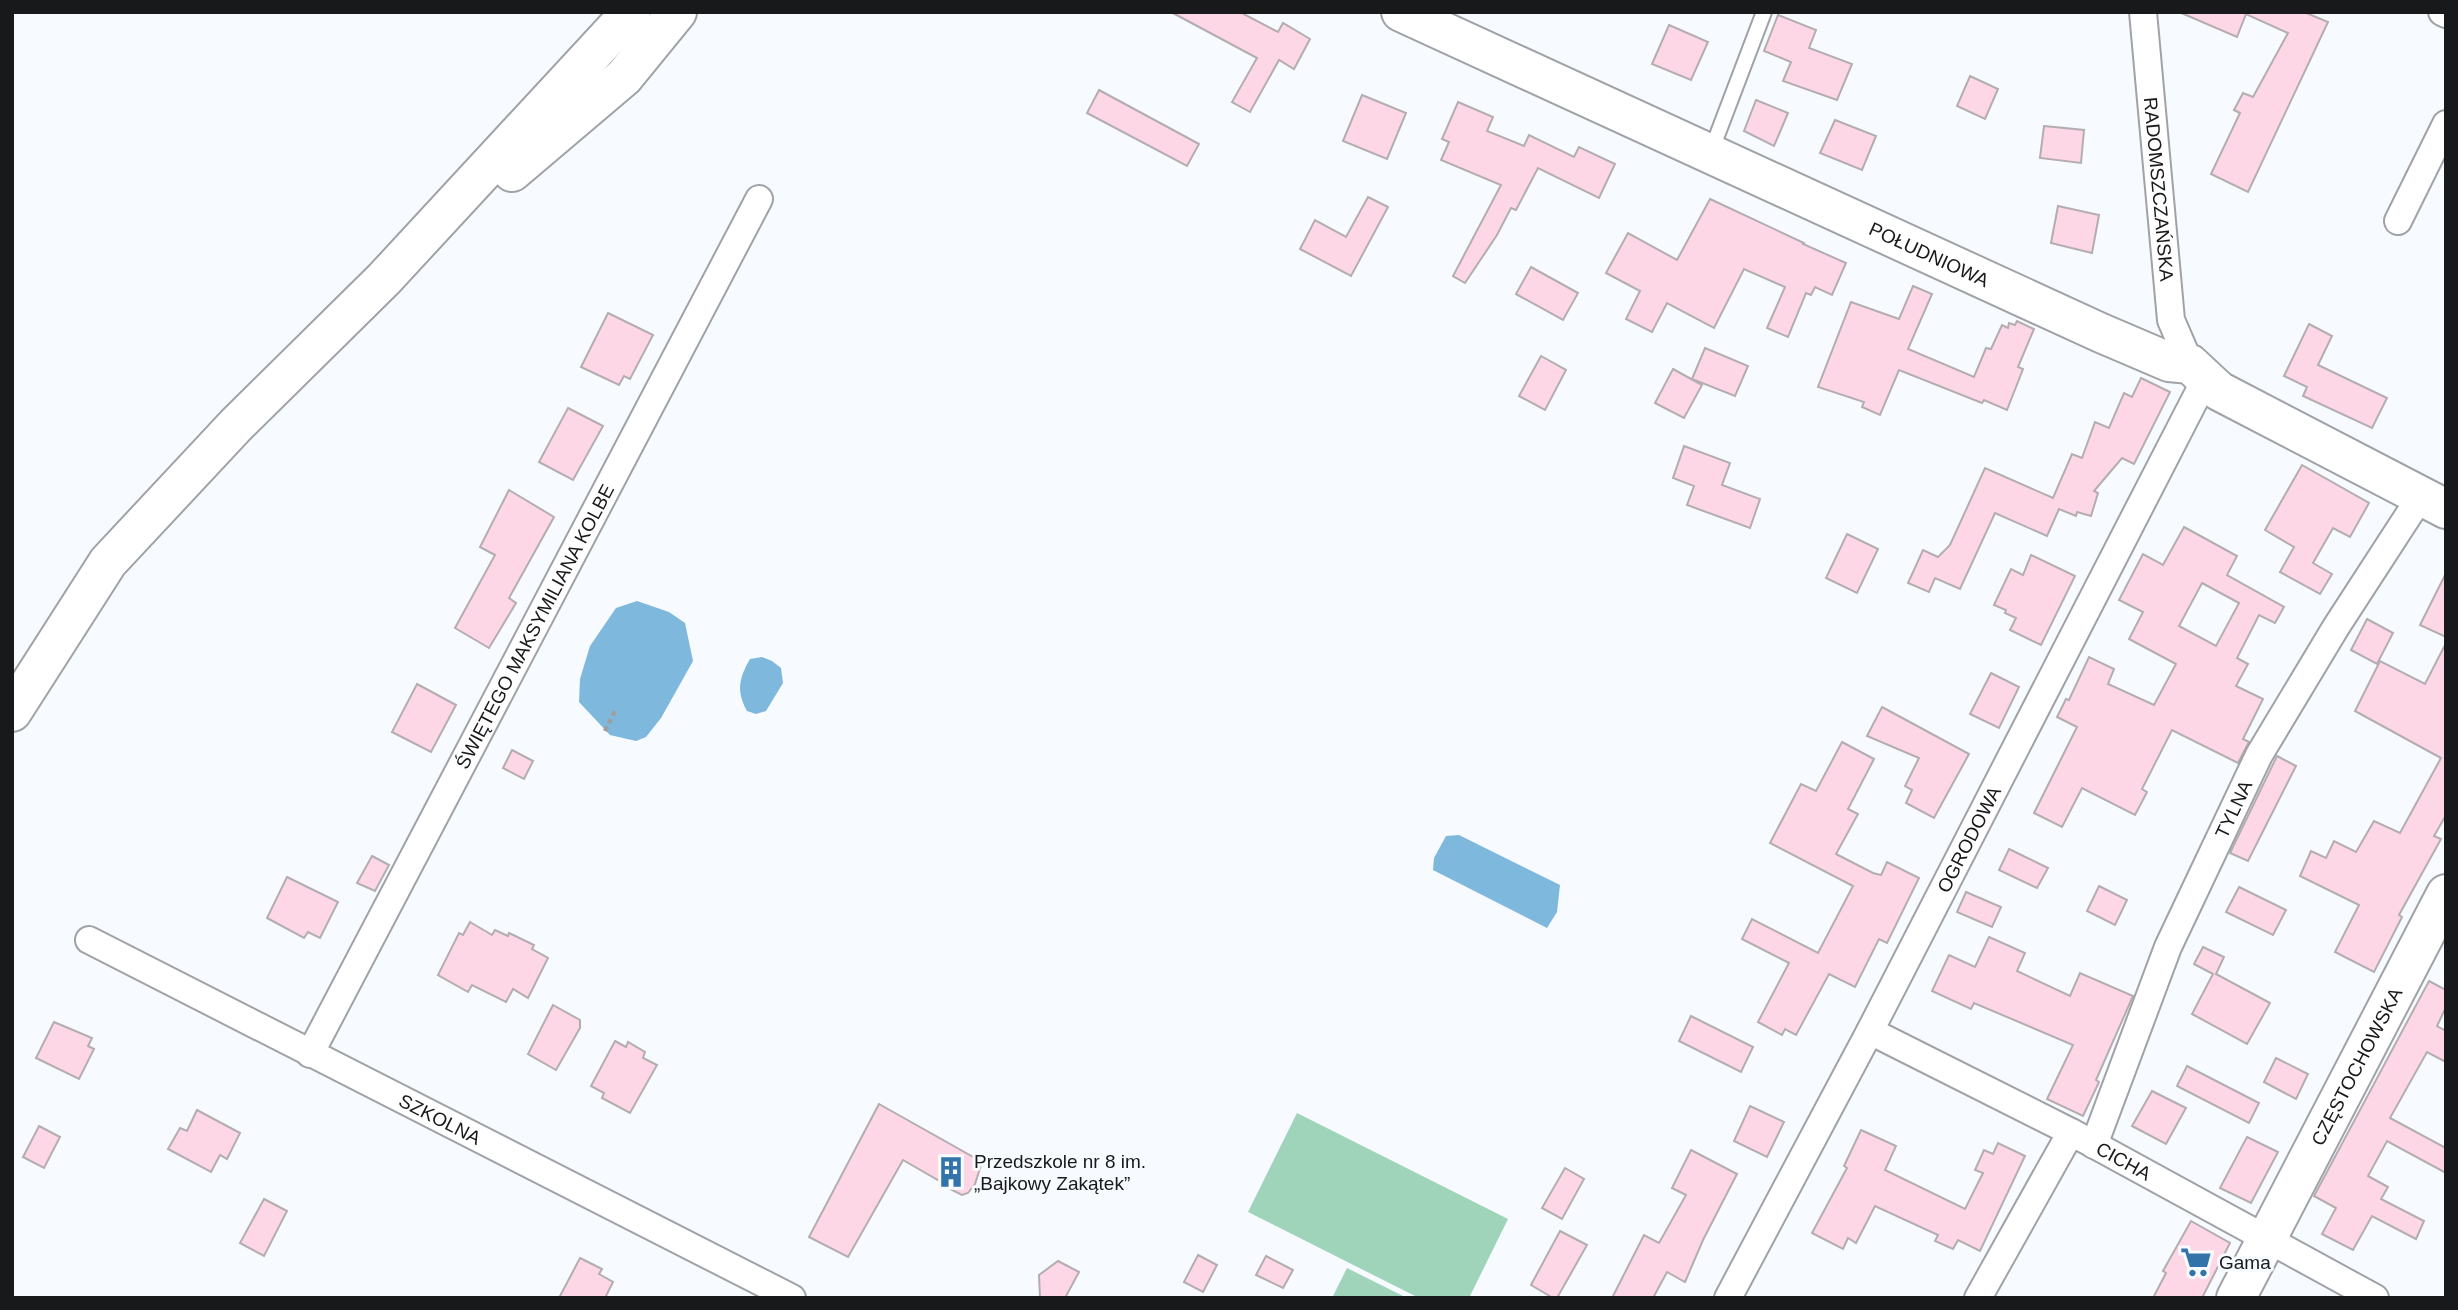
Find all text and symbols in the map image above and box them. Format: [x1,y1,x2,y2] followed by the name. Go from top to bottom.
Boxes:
[2140,96,2178,283] street label: RADOMSZCZAŃSKA
[1866,218,1993,291] street label: POŁUDNIOWA
[451,481,618,772] street label: ŚWIĘTEGO MAKSYMILIANA KOLBE
[2211,777,2256,841] street label: TYLNA
[1933,782,2005,896] street label: OGRODOWA
[2307,984,2406,1149] street label: CZĘSTOCHOWSKA
[396,1089,485,1148] street label: SZKOLNA
[2093,1137,2155,1184] street label: CICHA
[974,1151,1146,1194] place label: Przedszkole nr 8 im. „Bajkowy Zakątek”
[934,1155,968,1189] building icon: Przedszkole nr 8 im. „Bajkowy Zakątek”
[2179,1245,2213,1279] supermarket icon: Gama
[2219,1252,2271,1273] place label: Gama

